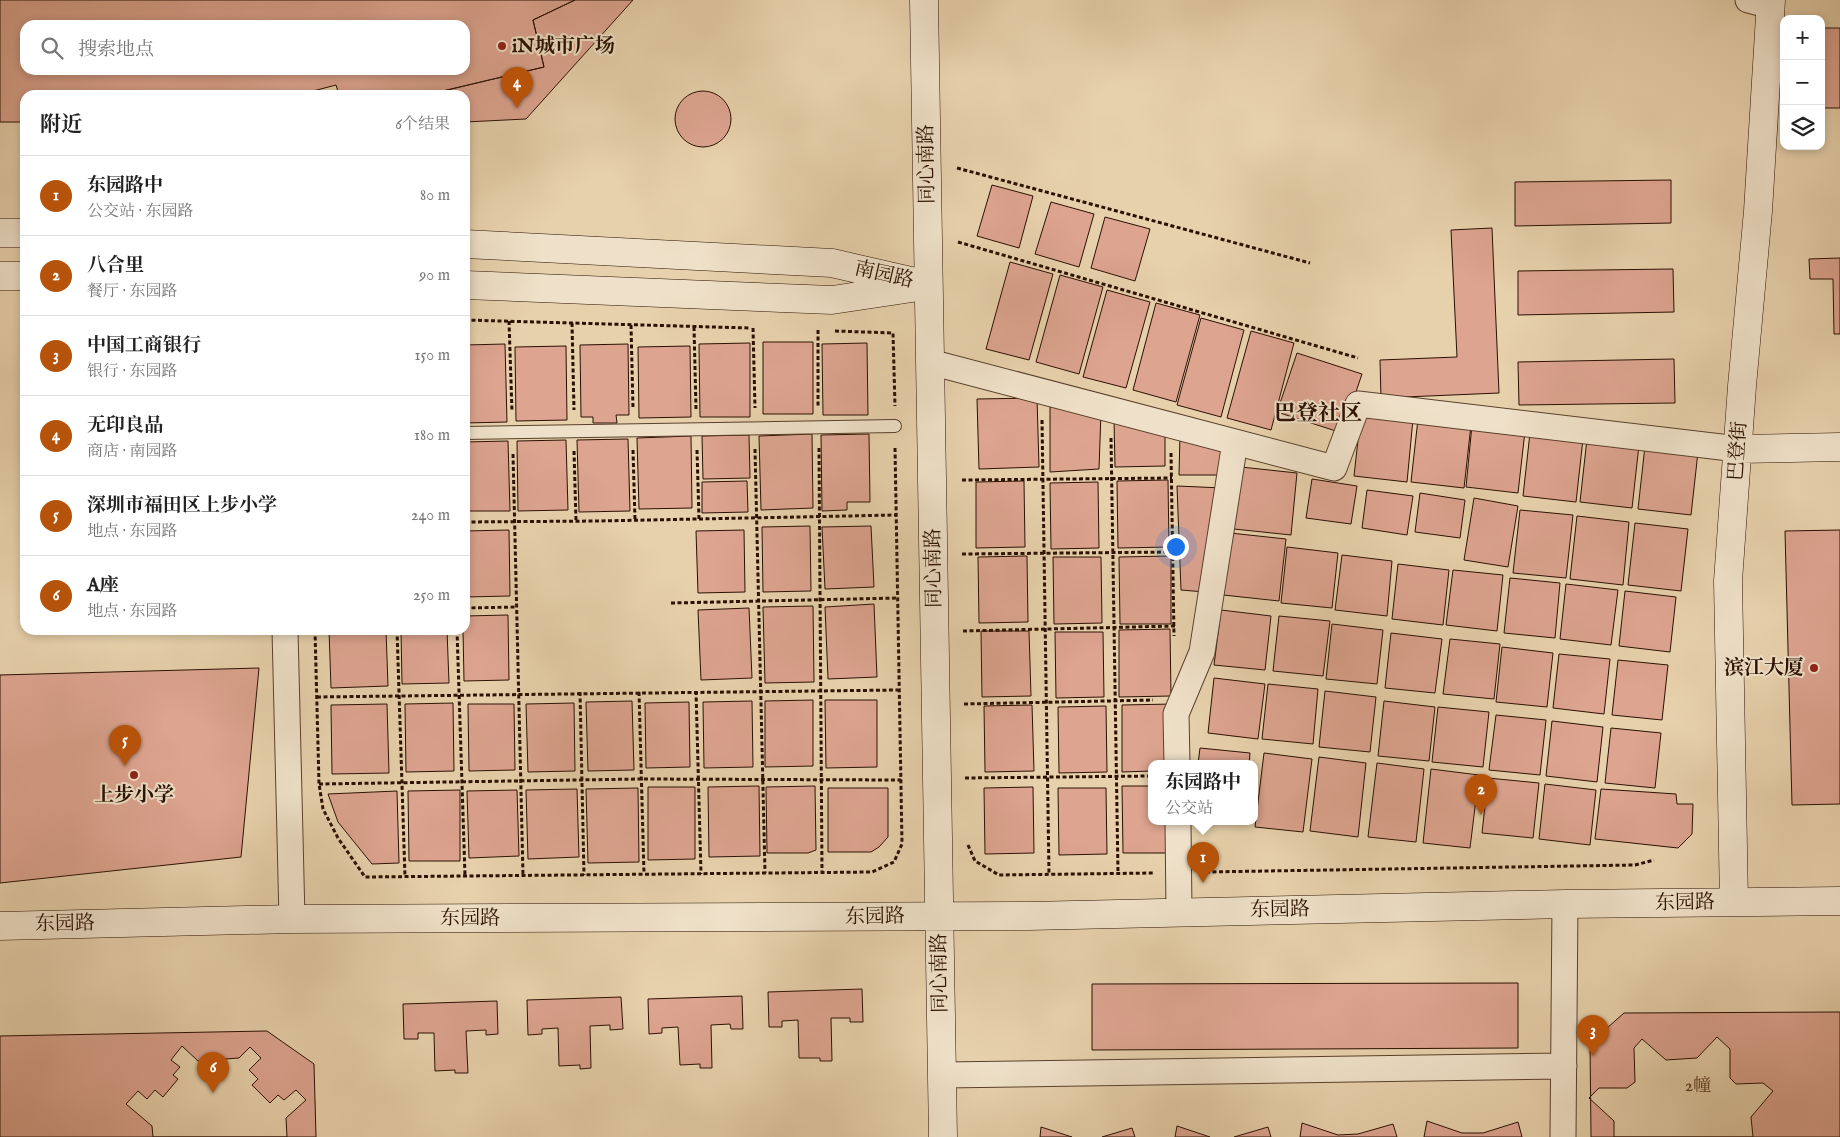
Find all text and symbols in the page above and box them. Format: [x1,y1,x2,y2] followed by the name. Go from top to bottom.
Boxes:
[1780,15,1825,150] map controls
[1780,15,1825,60] button: +
[20,20,470,75] search box
[38,34,66,62] icon: search
[512,34,615,59] place label: iN城市广场
[78,38,154,62] text: 搜索地点
[496,40,508,52] marker: iN城市广场
[1780,60,1825,105] button: −
[501,67,533,108] pin: 4
[1780,105,1825,150] button: layers
[40,112,82,139] text: 附近
[395,115,450,135] text: 6个结果
[914,124,940,204] street label: 同心南路
[87,174,163,198] text: 东园路中
[53,186,59,206] text: 1
[420,186,450,206] text: 80 m
[87,202,194,222] text: 公交站 · 东园路
[87,254,144,278] text: 八合里
[852,256,916,294] street label: 南园路
[52,266,60,286] text: 2
[419,266,450,286] text: 90 m
[87,282,178,302] text: 餐厅 · 东园路
[87,334,201,358] text: 中国工商银行
[53,346,59,366] text: 3
[415,346,450,366] text: 150 m
[87,362,178,382] text: 银行 · 东园路
[1274,400,1362,428] district label: 巴登社区
[87,414,163,438] text: 无印良品
[1723,420,1753,482] street label: 巴登街
[52,426,60,446] text: 4
[414,426,450,446] text: 180 m
[87,442,178,462] text: 商店 · 南园路
[87,494,277,518] text: 深圳市福田区上步小学
[53,506,59,526] text: 5
[411,506,450,526] text: 240 m
[87,522,178,542] text: 地点 · 东园路
[921,528,947,608] street label: 同心南路
[1163,534,1189,560] your location
[87,574,119,598] text: A座
[53,586,59,606] text: 6
[413,586,450,606] text: 250 m
[87,602,178,622] text: 地点 · 东园路
[1724,656,1804,681] place label: 滨江大厦
[1808,662,1820,674] marker: 滨江大厦
[109,725,141,766] pin: 5
[1148,760,1258,825] popup
[128,769,140,781] marker: 上步小学
[1165,771,1241,795] text: 东园路中
[1465,774,1497,815] pin: 2
[94,783,174,808] place label: 上步小学
[1165,799,1213,819] text: 公交站
[1187,842,1219,883] pin: 1
[1655,890,1715,916] street label: 东园路
[1250,897,1310,923] street label: 东园路
[845,904,905,930] street label: 东园路
[440,906,500,931] street label: 东园路
[35,911,95,937] street label: 东园路
[927,933,953,1013] street label: 同心南路
[1577,1015,1609,1056] pin: 3
[197,1052,229,1093] pin: 6
[1685,1075,1711,1098] house number: 2幢

